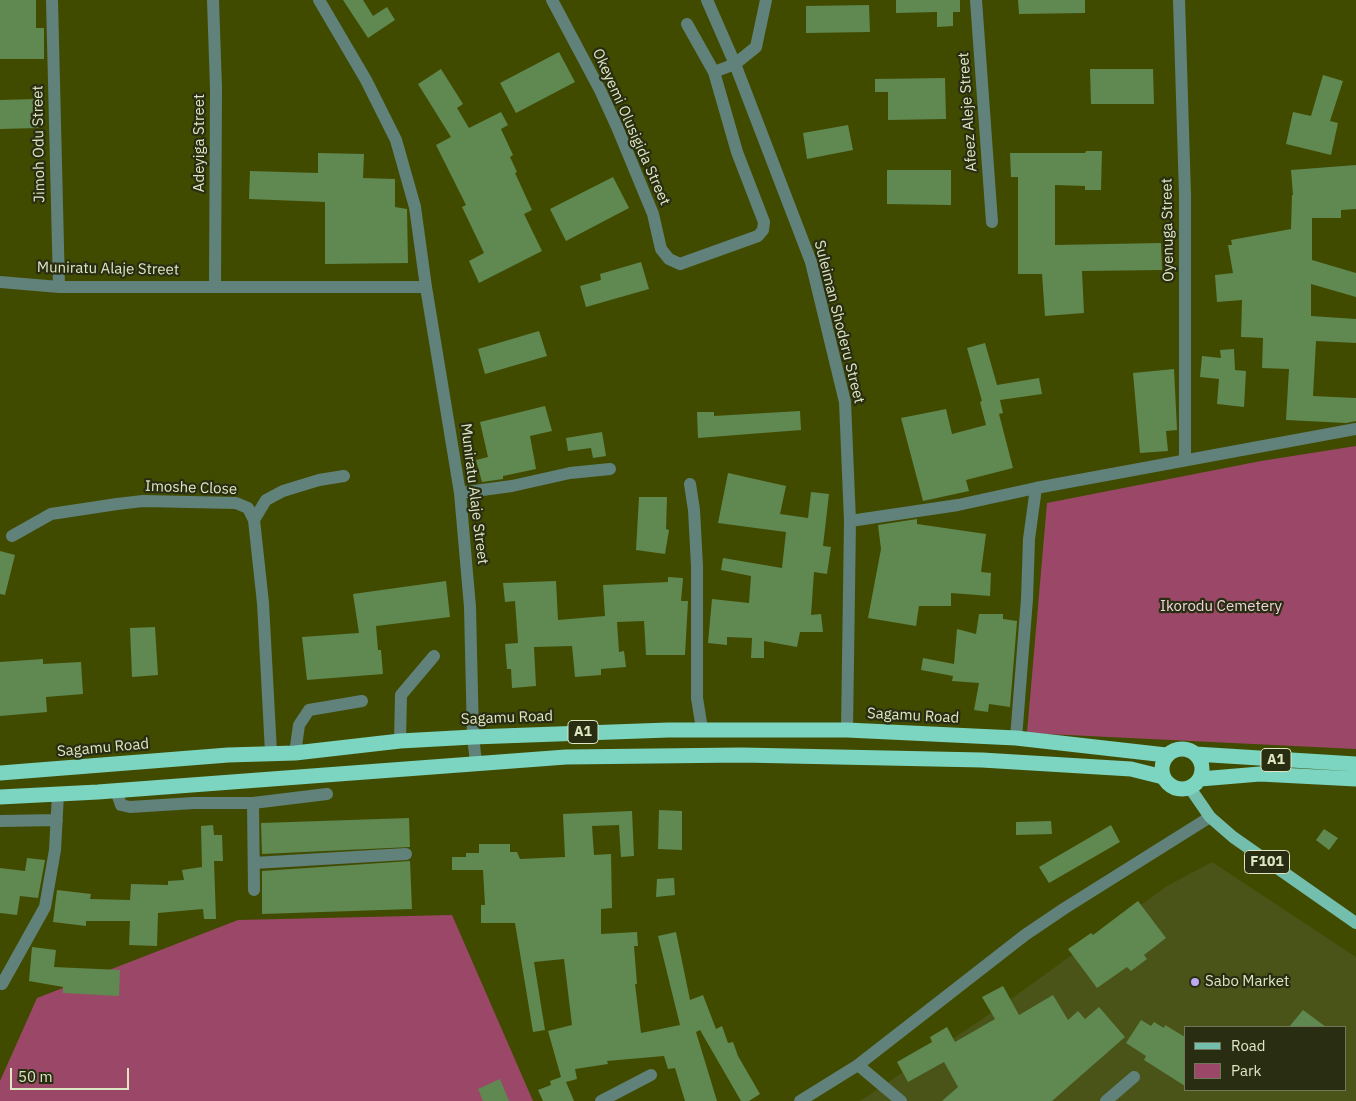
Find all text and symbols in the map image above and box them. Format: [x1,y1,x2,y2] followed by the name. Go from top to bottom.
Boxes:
[588,46,674,208] street label: Okeyemi Olusigida Street
[955,52,981,172] street label: Afeez Aleje Street
[29,85,49,203] street label: Jimoh Odu Street
[191,94,209,192] street label: Adeyiga Street
[1158,178,1178,282] street label: Oyenuga Street
[810,238,868,406] street label: Suleiman Shoderu Street
[37,259,179,279] street label: Muniratu Alaje Street
[456,422,492,566] street label: Muniratu Alaje Street
[144,477,238,499] street label: Imoshe Close
[1160,598,1282,616] park label: Ikorodu Cemetery
[866,705,960,727] street label: Sagamu Road
[461,707,553,729] street label: Sagamu Road
[568,720,598,744] road number: A1
[56,735,150,761] street label: Sagamu Road
[1261,748,1291,772] road number: A1
[1244,850,1290,874] road number: F101
[1205,973,1289,991] place label: Sabo Market
[1189,976,1201,988] marker: Sabo Market
[1184,1026,1346,1091] legend
[1231,1036,1266,1055] text: Road
[12,1058,131,1090] scale bar
[1231,1061,1261,1080] text: Park
[18,1067,53,1086] text: 50 m

